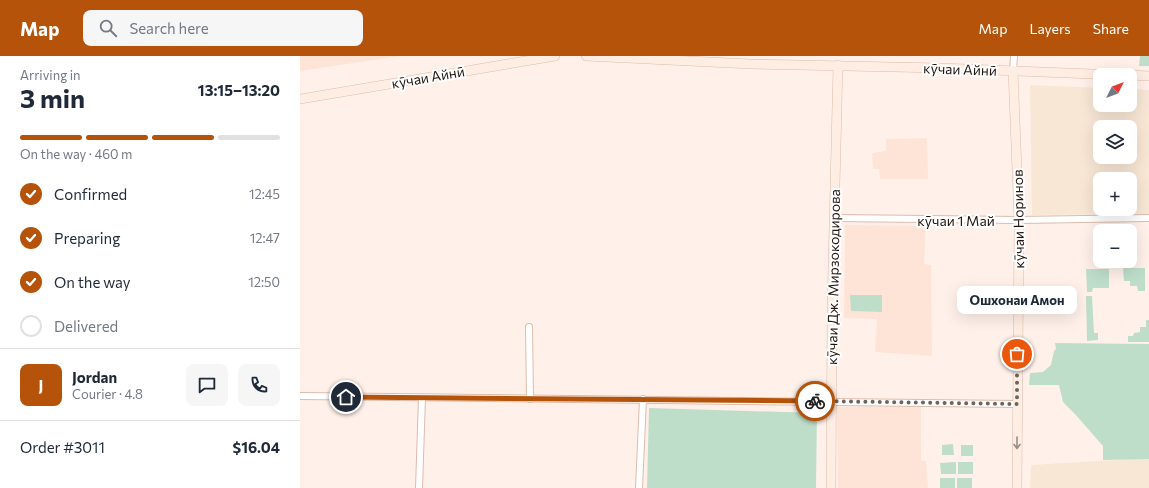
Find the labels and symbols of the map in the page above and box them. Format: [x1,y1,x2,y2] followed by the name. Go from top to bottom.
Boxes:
[923,59,997,79] street label: кӯчаи Айнӣ
[390,62,466,92] street label: кӯчаи Айнӣ
[1093,68,1137,112] north arrow
[1009,169,1027,269] street label: кӯчаи Норинов
[823,189,843,365] street label: кӯчаи Дж. Мирзокодирова
[917,212,995,229] street label: кӯчаи 1 Май
[957,286,1077,314] callout: Ошхонаи Амон
[1000,337,1034,371] pin
[329,380,363,414] pin
[795,381,835,421] courier
[1013,436,1021,449] one-way arrow

